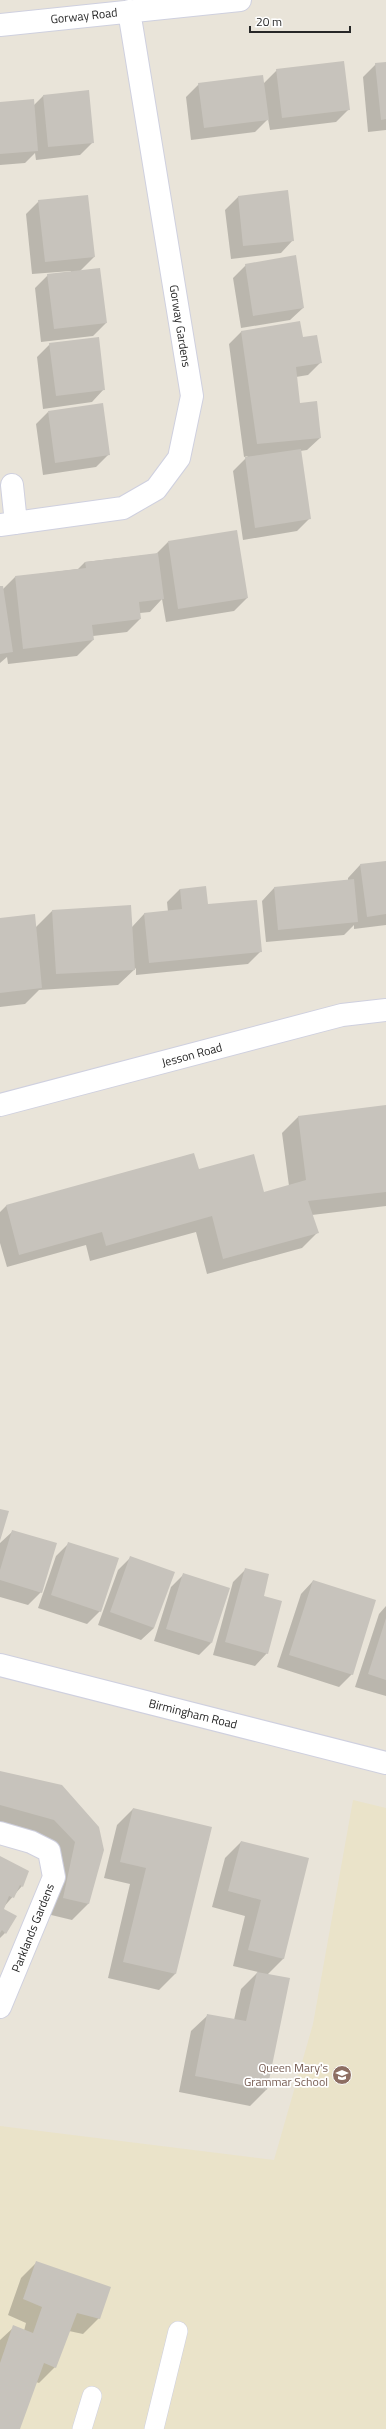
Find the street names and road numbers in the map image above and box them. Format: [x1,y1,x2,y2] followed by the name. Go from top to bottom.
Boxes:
[49,3,118,28] street label: Gorway Road
[165,283,196,369] street label: Gorway Gardens
[159,1037,224,1072] street label: Jesson Road
[147,1693,239,1734] street label: Birmingham Road
[6,1880,59,1975] street label: Parklands Gardens

